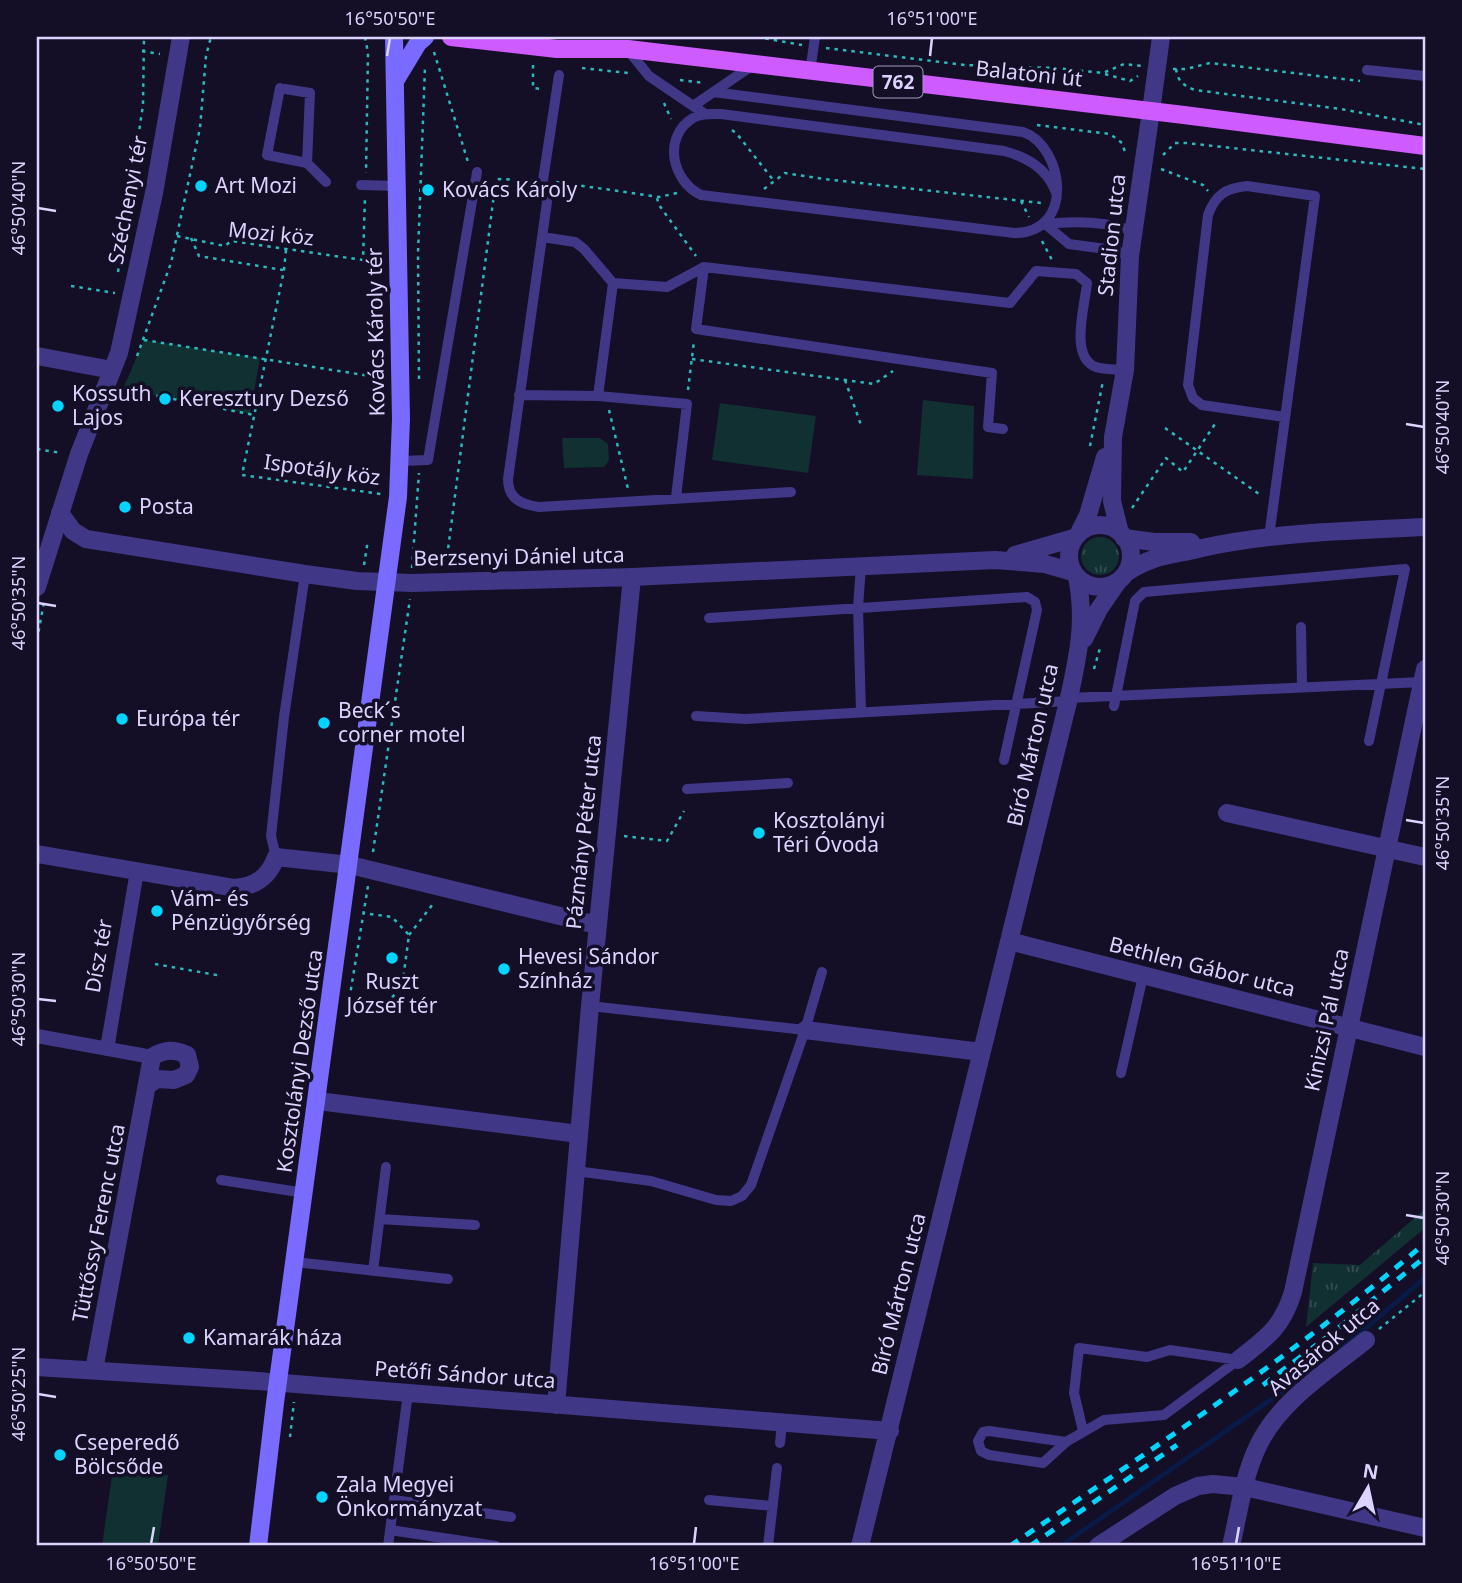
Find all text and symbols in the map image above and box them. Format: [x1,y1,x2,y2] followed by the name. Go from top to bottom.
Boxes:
[345,6,435,30] text: 16°50'50"E
[887,6,977,30] text: 16°51'00"E
[974,53,1084,93] street label: Balatoni út
[874,66,922,97] road number: 762
[101,133,153,267] street label: Széchenyi tér
[6,161,30,255] text: 46°50'40"N
[215,171,297,199] place label: Art Mozi
[1091,172,1131,297] street label: Stadion utca
[442,175,577,203] place label: Kovács Károly
[193,178,209,194] marker: Art Mozi
[420,182,436,198] marker: Kovács Károly
[227,215,315,251] street label: Mozi köz
[360,247,390,417] street label: Kovács Károly tér
[72,379,151,431] place label: Kossuth Lajos
[1430,380,1454,474] text: 46°50'40"N
[179,384,349,412] place label: Keresztury Dezső
[157,391,173,407] marker: Keresztury Dezső
[50,398,66,414] marker: Kossuth Lajos
[262,447,382,491] street label: Ispotály köz
[139,492,194,520] place label: Posta
[117,499,133,515] marker: Posta
[413,540,625,572] street label: Berzsenyi Dániel utca
[6,556,30,650] text: 46°50'35"N
[1000,661,1064,829] street label: Bíró Márton utca
[338,696,466,748] place label: Beck´s corner motel
[136,704,240,732] place label: Európa tér
[114,711,130,727] marker: Európa tér
[316,715,332,731] marker: Beck´s corner motel
[559,733,607,931] street label: Pázmány Péter utca
[1430,776,1454,870] text: 46°50'35"N
[773,806,885,858] place label: Kosztolányi Téri Óvoda
[751,825,767,841] marker: Kosztolányi Téri Óvoda
[171,884,311,936] place label: Vám- és Pénzügyőrség
[149,903,165,919] marker: Vám- és Pénzügyőrség
[78,917,118,995] street label: Dísz tér
[1106,929,1298,1003] street label: Bethlen Gábor utca
[518,942,659,994] place label: Hevesi Sándor Színház
[1297,946,1355,1094] street label: Kinizsi Pál utca
[269,947,329,1174] street label: Kosztolányi Dezső utca
[384,950,400,966] marker: Ruszt József tér
[6,952,30,1046] text: 46°50'30"N
[496,961,512,977] marker: Hevesi Sándor Színház
[345,967,438,1019] place label: Ruszt József tér
[65,1121,131,1324] street label: Tüttőssy Ferenc utca
[1430,1171,1454,1265] text: 46°50'30"N
[864,1210,932,1378] street label: Bíró Márton utca
[1262,1291,1385,1401] street label: Avasárok utca
[203,1323,342,1351] place label: Kamarák háza
[181,1330,197,1346] marker: Kamarák háza
[6,1347,30,1441] text: 46°50'25"N
[374,1354,557,1394] street label: Petőfi Sándor utca
[74,1428,180,1480] place label: Cseperedő Bölcsőde
[52,1447,68,1463] marker: Cseperedő Bölcsőde
[1332,1454,1402,1524] north arrow
[1361,1457,1380,1485] text: N
[336,1470,483,1522] place label: Zala Megyei Önkormányzat
[314,1489,330,1505] marker: Zala Megyei Önkormányzat
[106,1551,196,1575] text: 16°50'50"E
[649,1551,739,1575] text: 16°51'00"E
[1191,1551,1281,1575] text: 16°51'10"E

